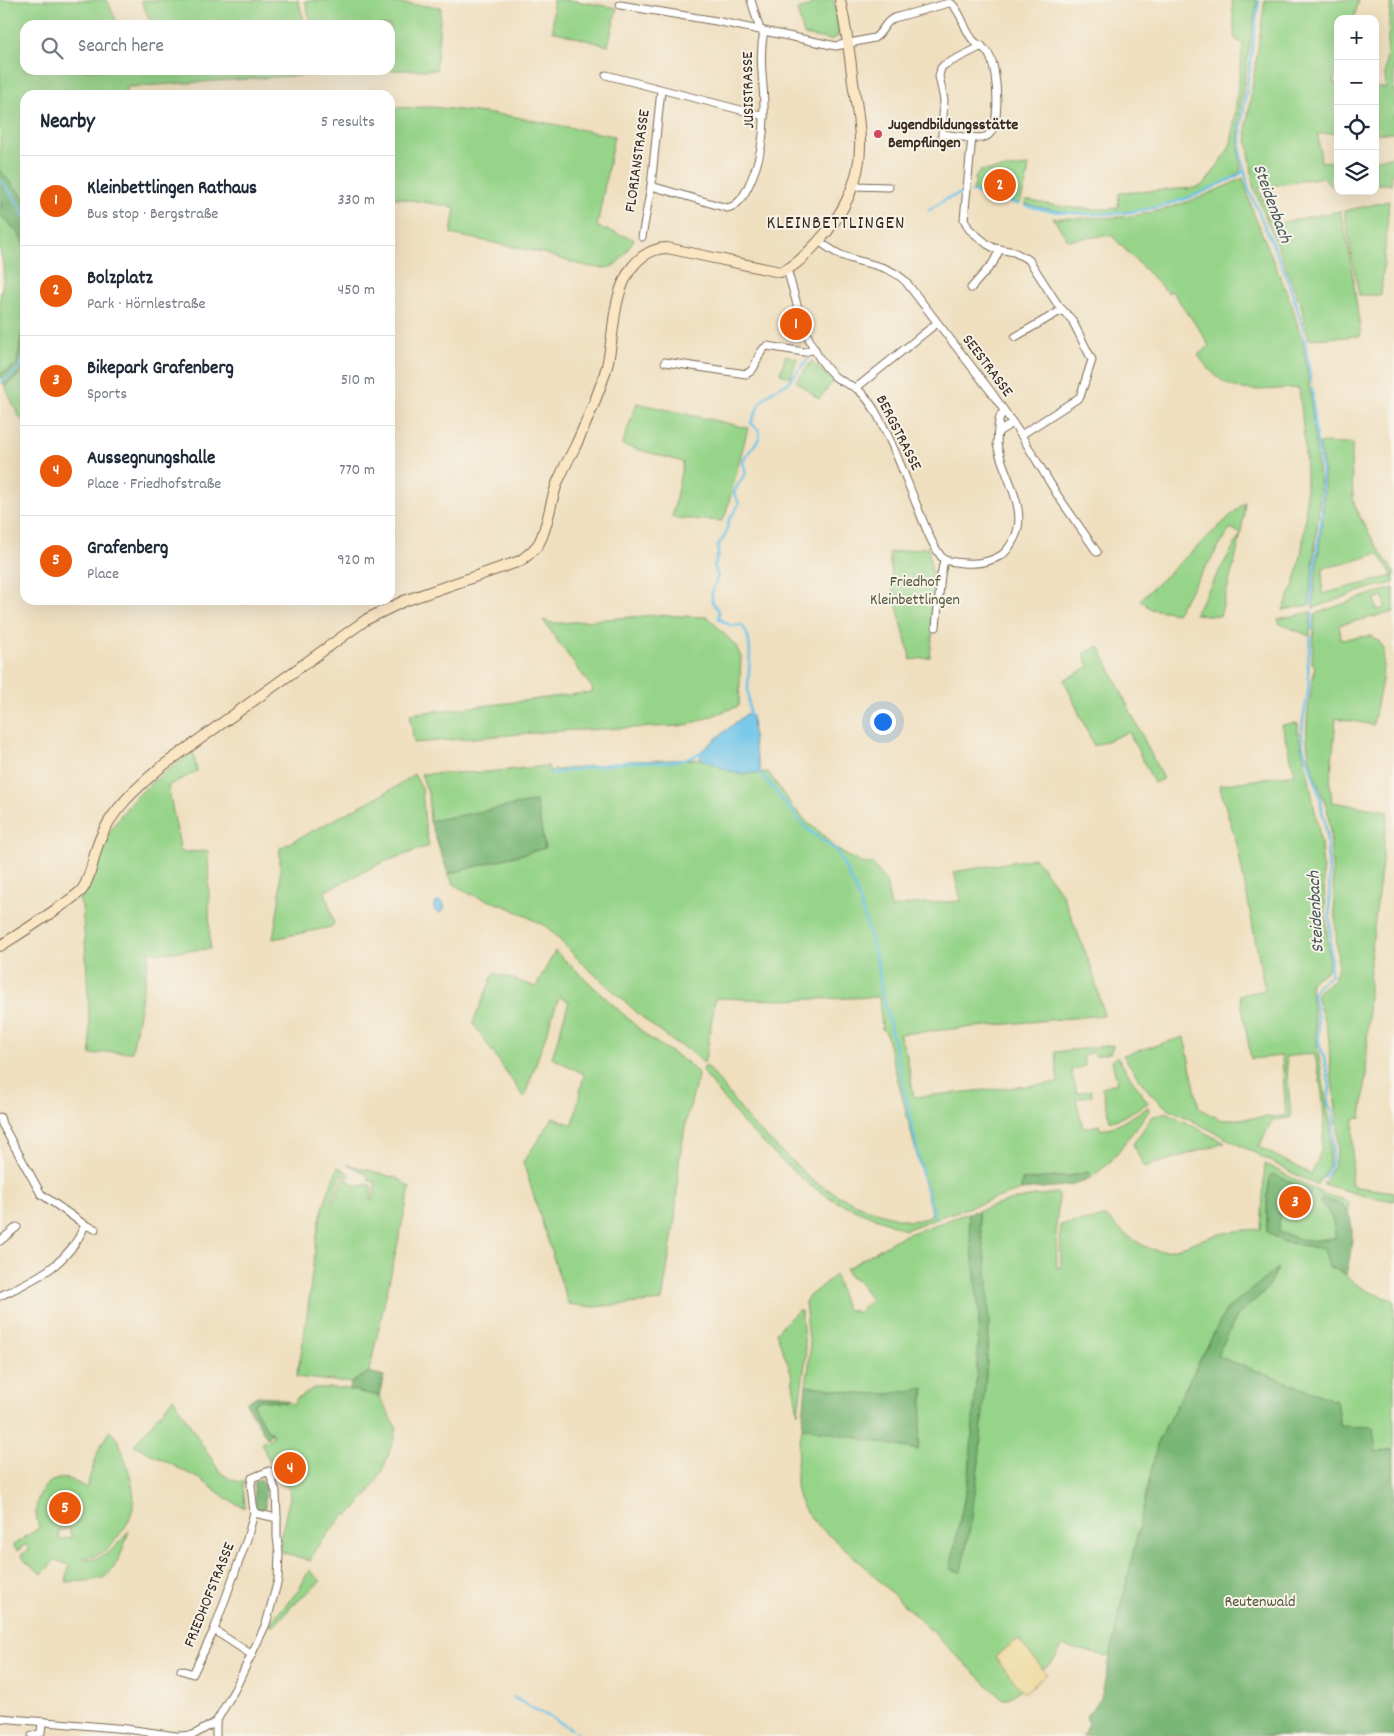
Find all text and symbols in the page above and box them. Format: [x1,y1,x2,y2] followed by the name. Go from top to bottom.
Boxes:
[1334,15,1379,195] map controls
[1334,15,1379,60] button: +
[20,20,395,75] search box
[38,34,66,62] icon: search
[78,34,164,61] text: Search here
[737,51,761,129] street label: JUSISTRASSE
[1334,60,1379,105] button: −
[1334,105,1379,150] button: locate
[619,107,657,214] street label: FLORIANSTRASSE
[40,108,95,138] text: Nearby
[321,111,375,134] text: 5 results
[888,114,1018,155] place label: Jugendbildungsstätte Bempflingen
[872,128,884,140] marker: Jugendbildungsstätte Bempflingen
[1334,150,1379,195] button: layers
[1245,161,1297,248] water label: Steidenbach
[984,166,1016,204] pin: 2
[87,176,257,203] text: Kleinbettlingen Rathaus
[54,189,58,212] text: 1
[337,189,375,212] text: 330 m
[87,203,218,226] text: Bus stop · Bergstraße
[767,211,905,238] district label: KLEINBETTLINGEN
[87,266,153,293] text: Bolzplatz
[53,279,60,302] text: 2
[338,279,375,302] text: 450 m
[87,293,205,316] text: Park · Hörnlestraße
[780,305,812,343] pin: 1
[956,330,1019,403] street label: SEESTRASSE
[87,356,234,383] text: Bikepark Grafenberg
[52,369,60,392] text: 3
[341,369,375,392] text: 510 m
[87,383,127,406] text: Sports
[869,391,927,475] street label: BERGSTRASSE
[87,446,215,473] text: Aussegnungshalle
[53,459,59,482] text: 4
[339,459,375,482] text: 770 m
[87,473,221,496] text: Place · Friedhofstraße
[87,536,168,563] text: Grafenberg
[52,549,60,572] text: 5
[337,549,375,572] text: 920 m
[87,563,119,586] text: Place
[870,571,960,612] park label: Friedhof Kleinbettlingen
[870,709,896,735] your location
[1302,870,1332,954] water label: Steidenbach
[1279,1183,1311,1221] pin: 3
[274,1449,306,1487] pin: 4
[49,1489,81,1527] pin: 5
[178,1538,242,1651] street label: FRIEDHOFSTRASSE
[1224,1591,1296,1614] park label: Reutenwald

